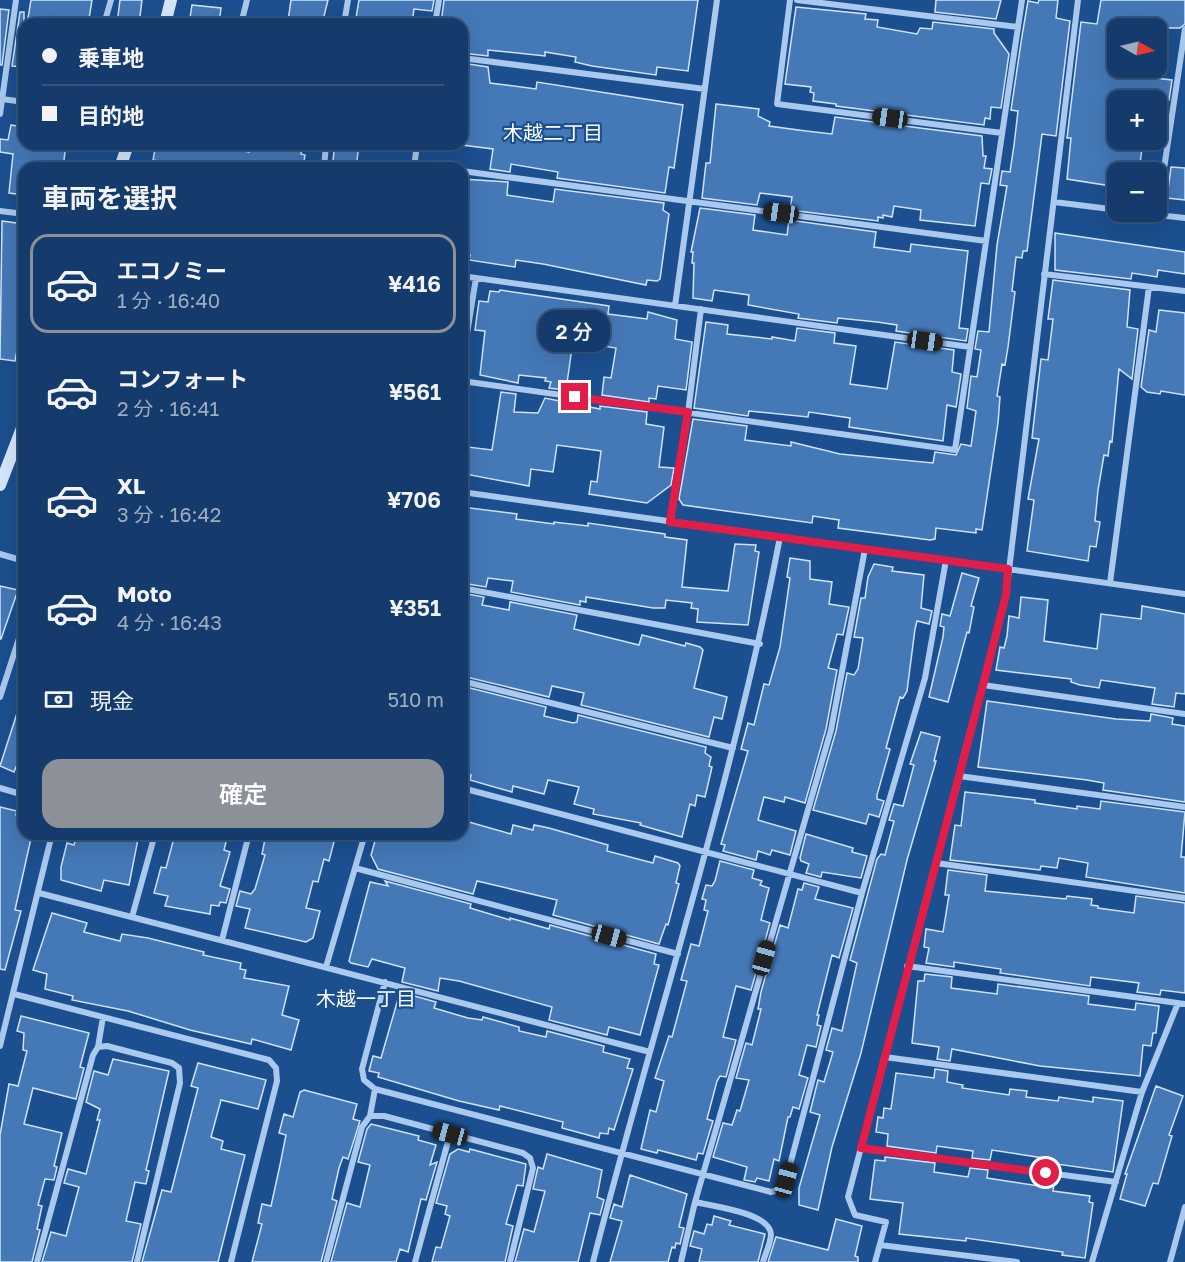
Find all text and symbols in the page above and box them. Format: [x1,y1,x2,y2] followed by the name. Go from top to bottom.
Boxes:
[1107,18,1167,78] north arrow
[1107,18,1167,222] map controls
[78,44,144,71] text: 乗車地
[1107,90,1167,150] button: +
[78,102,144,129] text: 目的地
[871,107,909,129] car
[503,120,603,144] district label: 木越二丁目
[1107,162,1167,222] button: −
[42,182,177,214] text: 車両を選択
[762,202,800,224] car
[45,257,99,311] icon: car
[117,257,227,284] text: エコノミー
[388,270,441,297] text: ¥416
[117,288,220,312] text: 1 分 · 16:40
[539,310,611,352] callout: 2 分
[556,319,592,343] text: 2 分
[906,330,944,352] car
[45,365,99,419] icon: car
[117,365,248,392] text: コンフォート
[389,378,441,405] text: ¥561
[561,383,588,410] route end
[117,396,219,420] text: 2 分 · 16:41
[117,472,145,499] text: XL
[45,473,99,527] icon: car
[387,486,441,513] text: ¥706
[117,502,221,526] text: 3 分 · 16:42
[117,580,172,607] text: Moto
[45,581,99,635] icon: car
[389,594,441,621] text: ¥351
[117,610,222,634] text: 4 分 · 16:43
[42,683,75,716] icon: cash
[90,687,134,714] text: 現金
[388,687,444,711] text: 510 m
[42,759,444,828] button: 確定
[589,923,629,949] car
[750,938,778,978] car
[316,986,416,1010] district label: 木越一丁目
[430,1121,470,1147] car
[1032,1159,1059,1186] route start
[773,1160,799,1200] car

